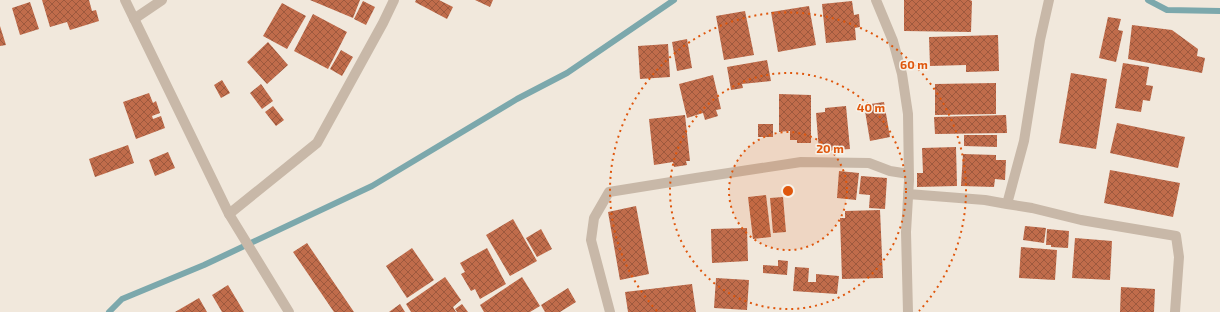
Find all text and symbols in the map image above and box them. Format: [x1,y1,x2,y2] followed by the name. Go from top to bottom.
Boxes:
[900,57,928,71] text: 60 m
[857,100,885,114] text: 40 m
[816,141,844,155] text: 20 m
[781,184,795,198] centre of rings

